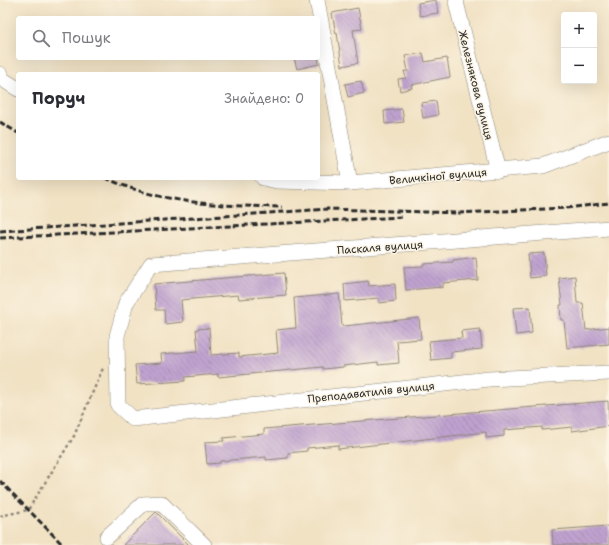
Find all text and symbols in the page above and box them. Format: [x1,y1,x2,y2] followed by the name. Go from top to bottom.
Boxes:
[561,12,597,84] map controls
[561,12,597,48] button: +
[16,16,320,60] search box
[30,27,52,49] icon: search
[62,28,111,48] text: Пошук
[455,29,496,142] street label: Железнякова вулиця
[561,48,597,84] button: −
[32,87,85,109] text: Поруч
[224,90,304,107] text: Знайдено: 0
[388,165,488,188] street label: Величкіної вулиця
[337,237,424,258] street label: Паскаля вулиця
[307,378,435,407] street label: Преподаватилів вулиця

